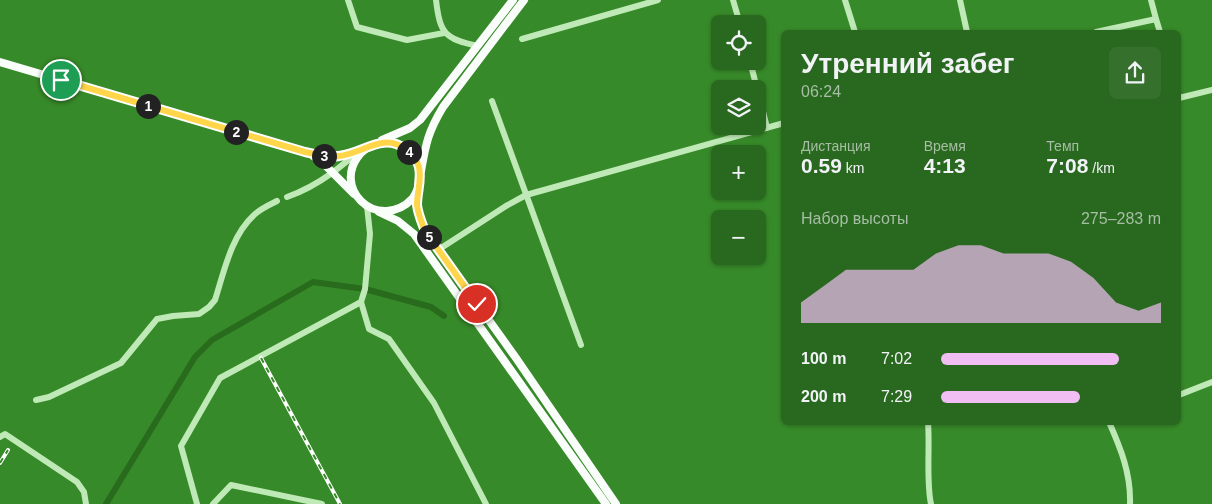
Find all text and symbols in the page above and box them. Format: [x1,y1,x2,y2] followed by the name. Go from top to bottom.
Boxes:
[711,15,766,265] map controls
[711,15,766,70] button: locate
[1109,47,1161,99] button: share
[801,48,1015,79] text: Утренний забег
[40,59,82,101] pin
[47,66,75,94] icon: arrive
[711,80,766,135] button: layers
[801,83,841,100] text: 06:24
[136,94,160,118] pin: 1
[145,98,152,114] text: 1
[224,120,248,144] pin: 2
[233,124,240,140] text: 2
[801,138,871,154] text: Дистанция
[924,138,966,154] text: Время
[1046,138,1079,154] text: Темп
[396,140,422,164] pin: 4
[312,144,336,168] pin: 3
[406,144,413,160] text: 4
[711,145,766,200] button: +
[321,148,328,164] text: 3
[801,154,842,177] text: 0.59
[924,154,966,177] text: 4:13
[1046,154,1088,177] text: 7:08
[842,160,864,176] text: km
[1088,160,1115,176] text: /km
[711,210,766,265] button: −
[801,210,908,227] text: Набор высоты
[1081,210,1161,227] text: 275–283 m
[416,224,442,250] pin: 5
[426,229,433,245] text: 5
[456,283,498,325] pin
[463,290,491,318] icon: check
[801,350,846,367] text: 100 m
[881,350,912,367] text: 7:02
[801,388,846,405] text: 200 m
[881,388,912,405] text: 7:29

